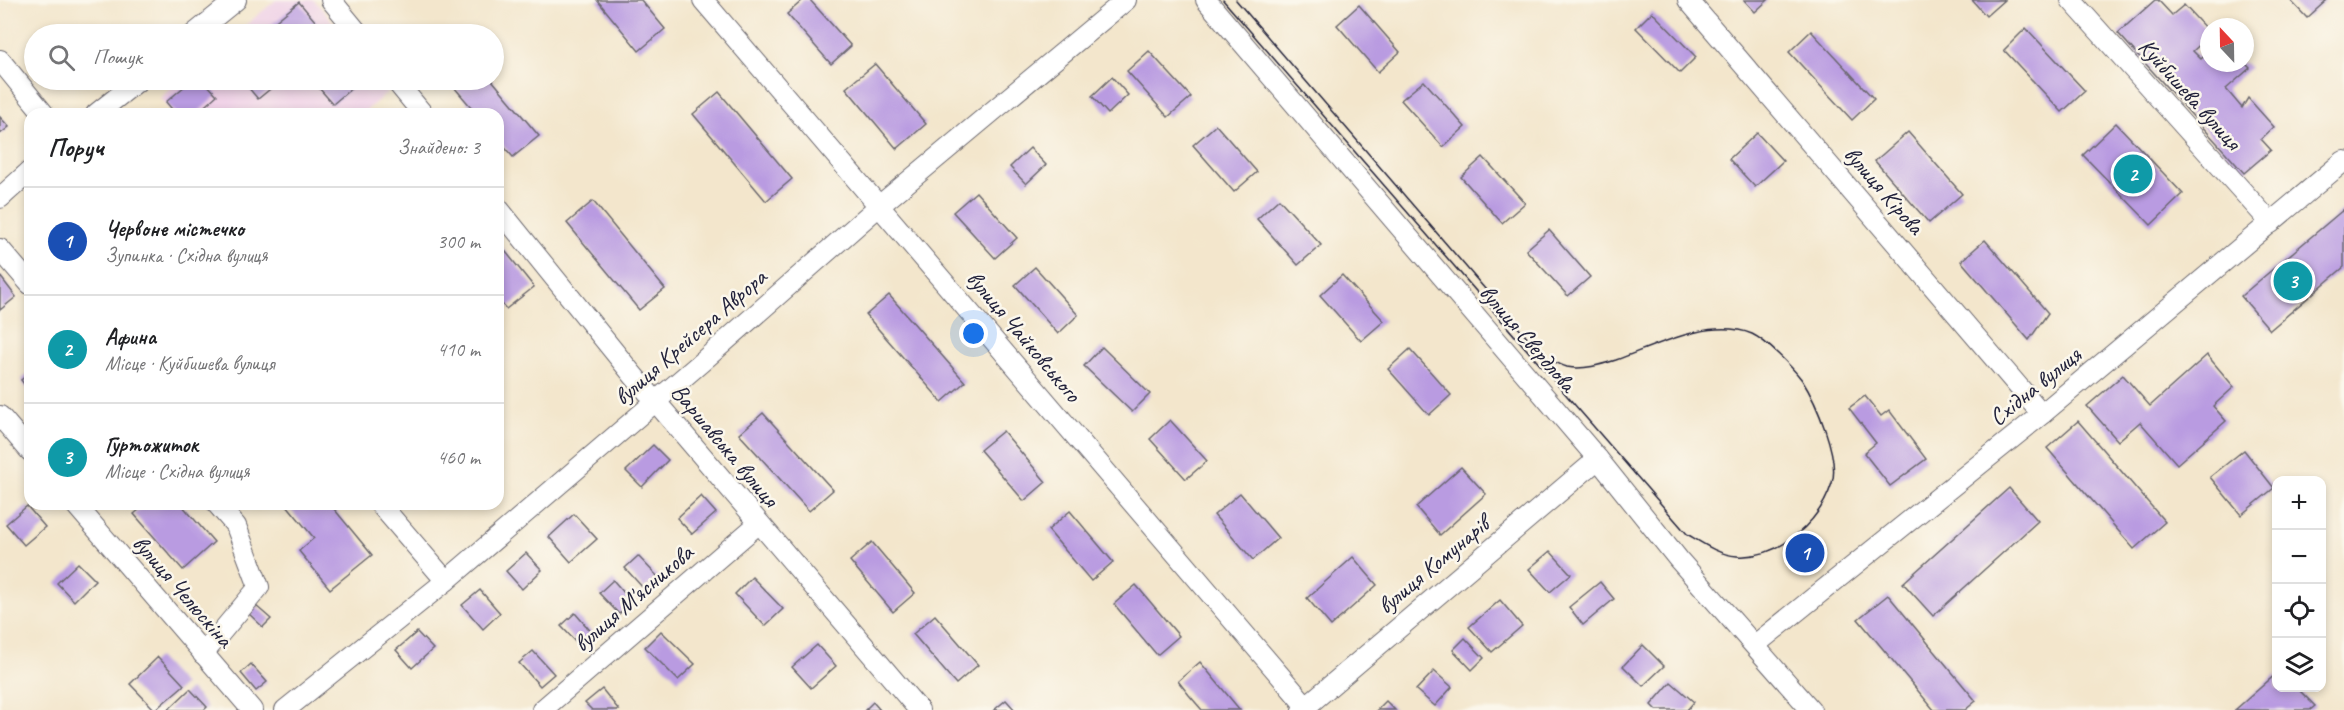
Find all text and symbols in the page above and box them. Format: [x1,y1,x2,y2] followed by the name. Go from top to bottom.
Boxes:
[2200,18,2254,72] north arrow
[24,24,504,90] search box
[2132,32,2249,157] street label: Куйбишева вулиця
[45,41,78,74] icon: search
[93,43,142,71] text: Пошук
[48,131,104,164] text: Поруч
[398,135,480,160] text: Знайдено: 3
[1837,140,1931,241] street label: вулиця Кірова
[2114,152,2152,196] pin: 2
[105,215,244,243] text: Червоне містечко
[63,229,72,254] text: 1
[437,229,480,254] text: 300 m
[105,243,267,268] text: Зупинка · Східна вулиця
[2274,258,2312,304] pin: 3
[607,261,774,412] street label: вулиця Крейсера Аврора
[960,264,1089,409] street label: вулиця Чайковського
[1473,278,1584,400] street label: вулиця Свердлова
[959,319,988,348] your location
[105,323,156,351] text: Афина
[63,337,72,362] text: 2
[437,337,480,362] text: 410 m
[1983,339,2088,432] street label: Східна вулиця
[105,351,275,376] text: Місце · Куйбишева вулиця
[665,377,786,514] street label: Варшавська вулиця
[105,431,198,459] text: Гуртожиток
[63,445,72,470] text: 3
[437,445,480,470] text: 460 m
[105,459,250,484] text: Місце · Східна вулиця
[2272,476,2326,692] map controls
[2272,476,2326,530] button: +
[1371,506,1499,620] street label: вулиця Комунарів
[126,529,241,655] street label: вулиця Челюскіна
[1786,530,1824,576] pin: 1
[2272,530,2326,584] button: −
[567,537,700,658] street label: вулиця М'ясникова
[2272,584,2326,638] button: locate
[2272,638,2326,692] button: layers

